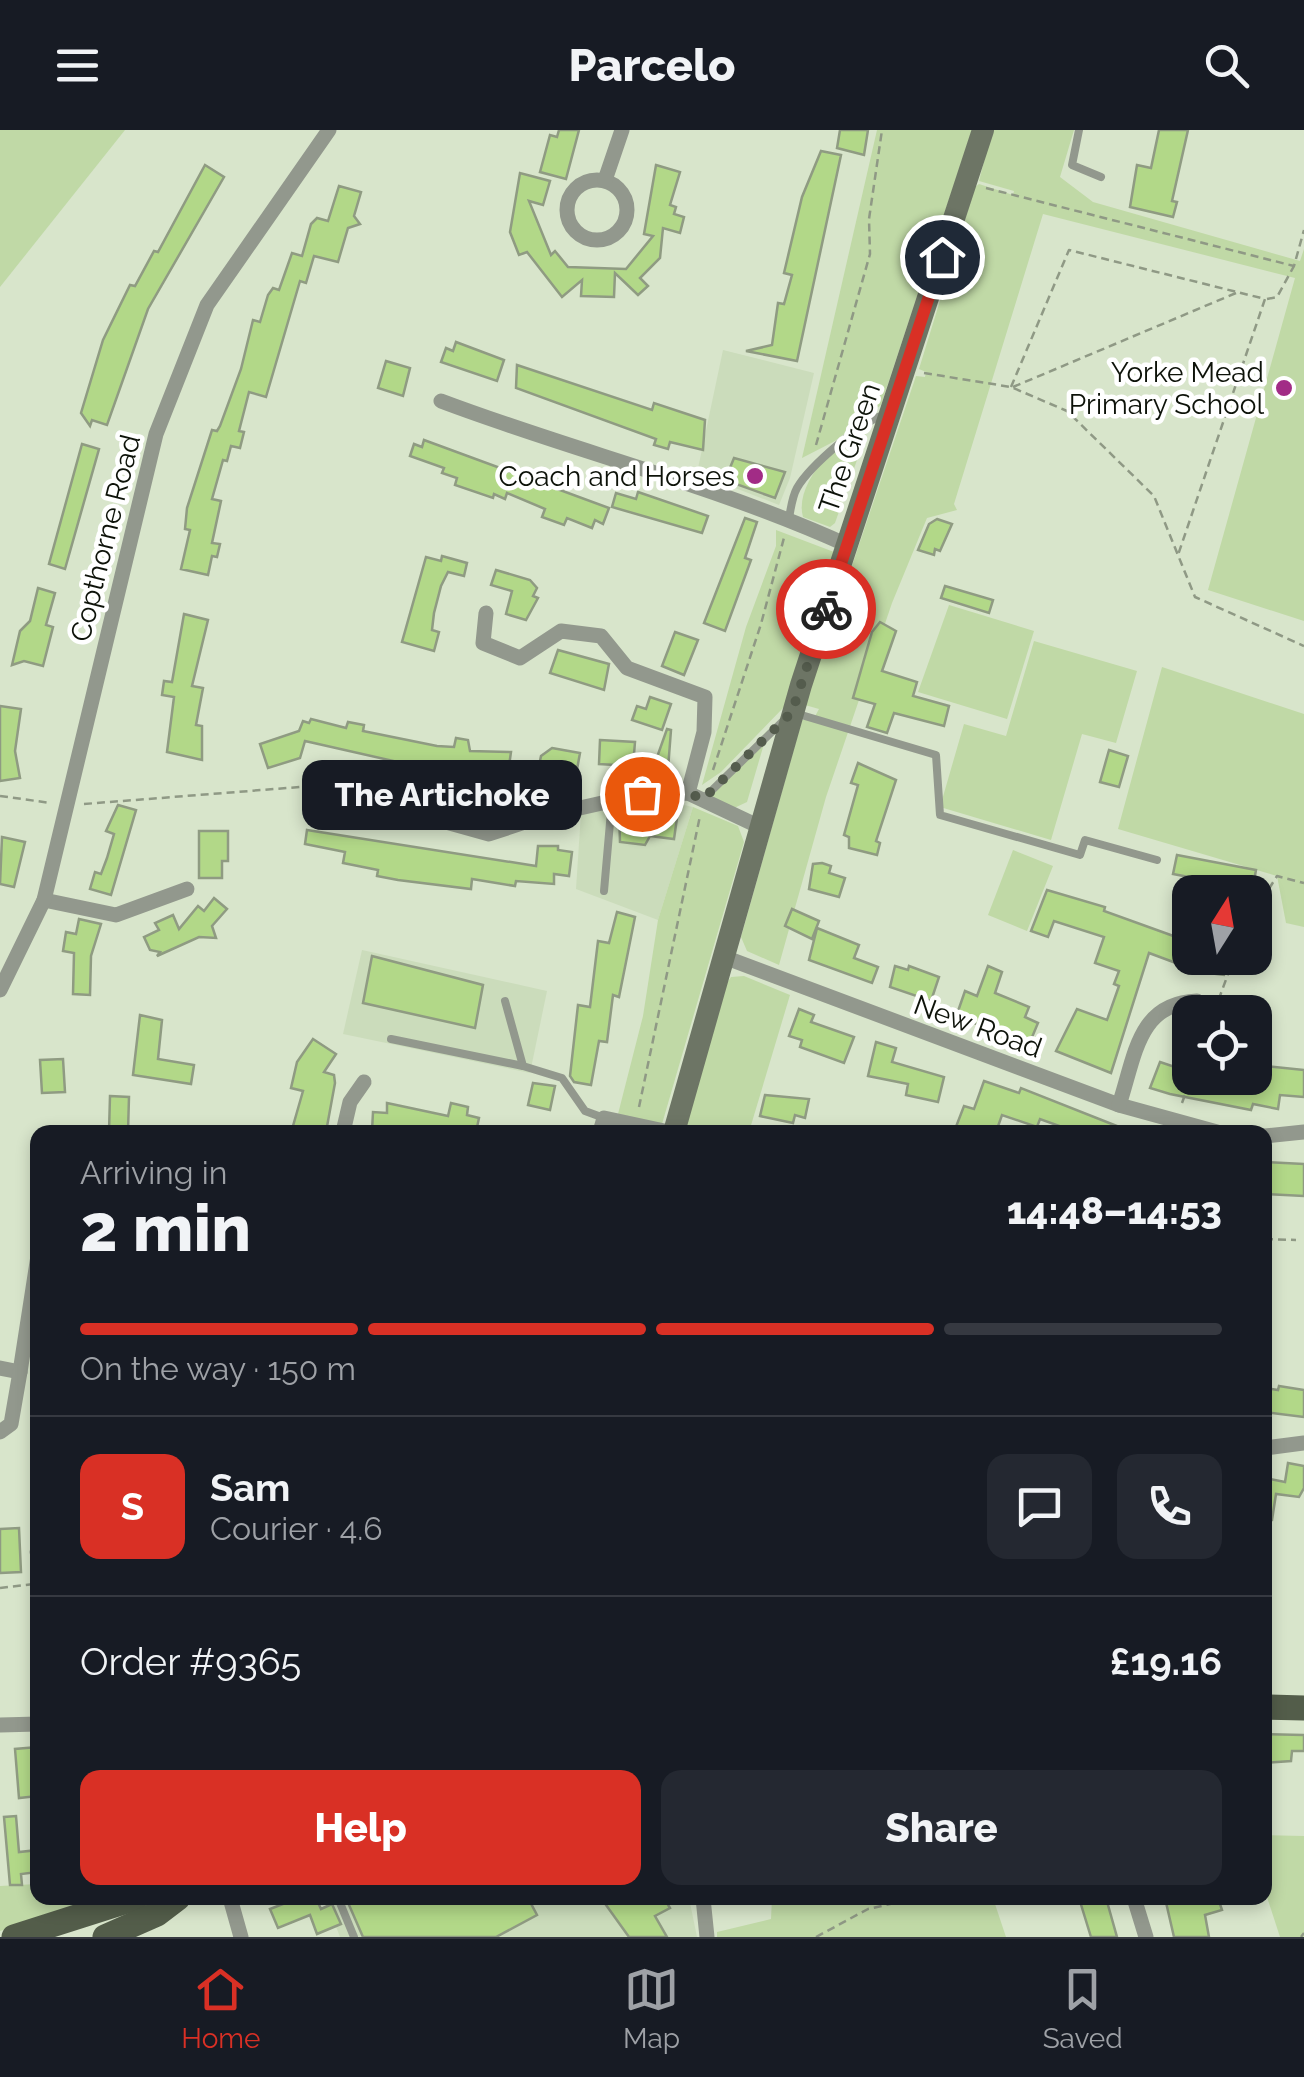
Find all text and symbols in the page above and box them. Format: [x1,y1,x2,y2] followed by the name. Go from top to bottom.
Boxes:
[50,38,105,93] icon: menu
[1199,38,1254,93] icon: search
[568,39,736,92] text: Parcelo
[900,215,985,300] pin
[915,230,970,285] icon: home
[1069,356,1264,421] place label: Yorke Mead Primary School
[1273,377,1295,399] marker: Yorke Mead Primary School
[812,379,887,518] street label: The Green
[64,431,147,645] street label: Copthorne Road
[498,460,735,493] place label: Coach and Horses
[744,465,766,487] marker: Coach and Horses
[776,559,876,659] courier
[799,582,854,637] icon: bike
[600,752,685,837] pin
[302,759,582,829] callout: The Artichoke
[615,767,670,822] icon: bag
[334,776,550,813] text: The Artichoke
[1172,875,1272,975] north arrow
[1172,875,1272,1095] map controls
[909,988,1046,1065] street label: New Road
[1172,995,1272,1095] button: locate
[80,1154,227,1191] text: Arriving in
[1007,1188,1222,1233] text: 14:48–14:53
[80,1190,251,1266] text: 2 min
[80,1350,356,1387] text: On the way · 150 m
[987,1454,1092,1559] button: chat
[1117,1454,1222,1559] button: phone
[210,1465,290,1510] text: Sam
[121,1484,144,1529] text: S
[210,1510,383,1547] text: Courier · 4.6
[80,1639,301,1684] text: Order #9365
[1110,1639,1222,1684] text: £19.16
[80,1770,641,1885] button: Help
[661,1770,1222,1885] button: Share
[181,1962,261,2055] tab: Home
[623,1962,680,2055] tab: Map
[1043,1962,1123,2055] tab: Saved

